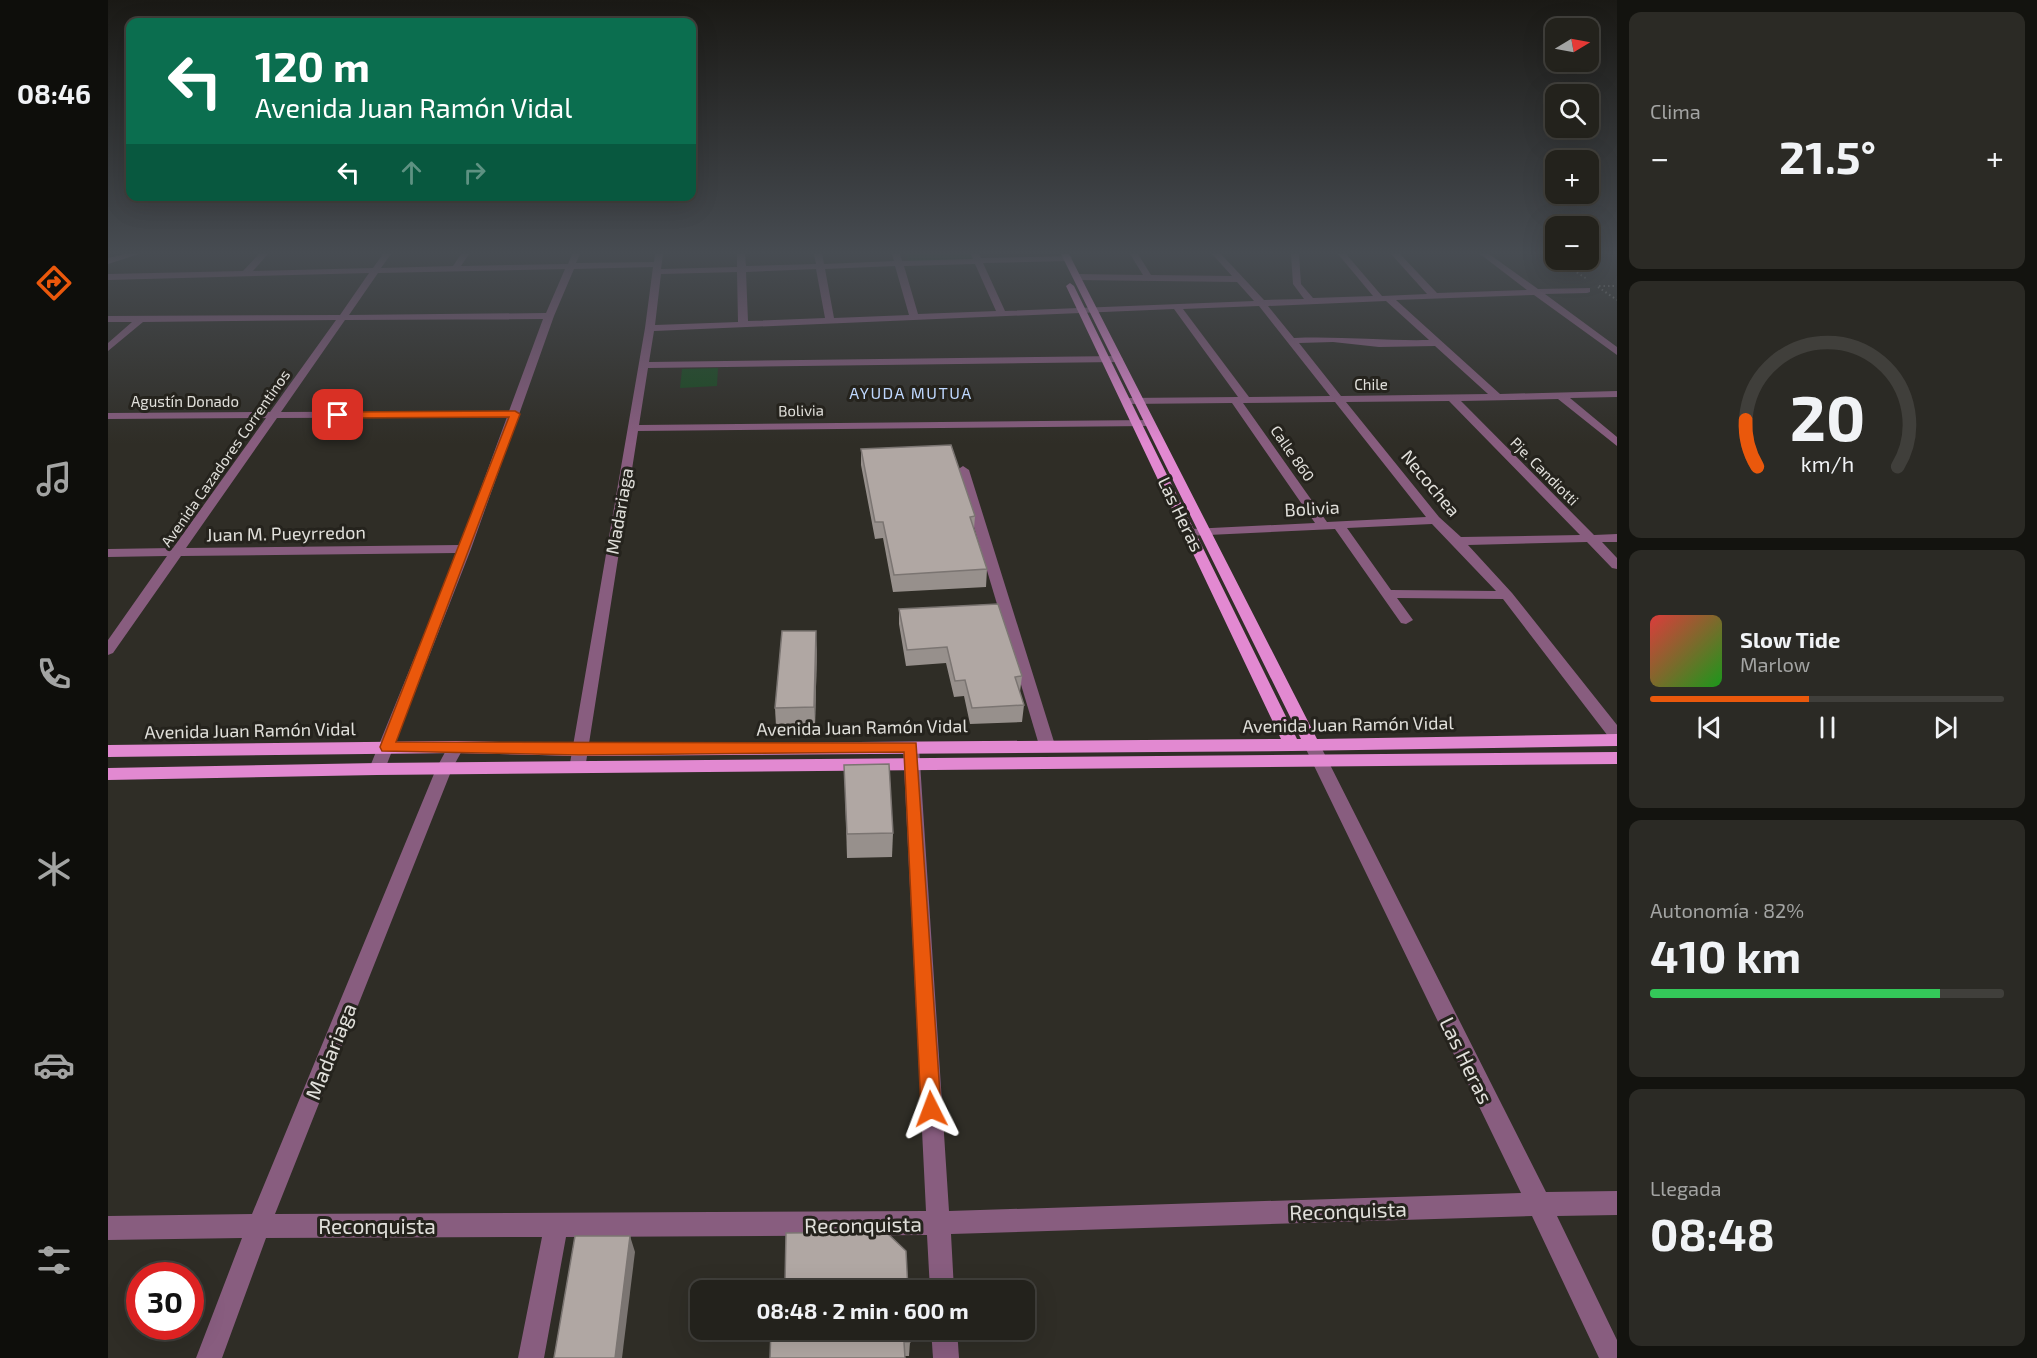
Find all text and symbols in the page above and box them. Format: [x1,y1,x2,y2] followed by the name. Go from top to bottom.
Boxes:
[1545,18,1599,72] north arrow
[1545,18,1599,270] map controls
[255,40,370,90] text: 120 m
[156,42,234,120] icon: left
[17,77,91,109] text: 08:46
[1545,84,1599,138] button: search
[255,91,572,123] text: Avenida Juan Ramón Vidal
[1650,99,1701,123] text: Clima
[1779,129,1876,183] text: 21.5°
[1650,137,1669,177] text: −
[1986,137,2004,177] text: +
[1545,150,1599,204] button: +
[332,156,365,189] icon: left
[395,156,428,189] icon: ahead
[458,156,491,189] icon: right
[1545,216,1599,270] button: −
[33,262,75,304] icon: directions
[157,366,293,550] street label: Avenida Cazadores Correntinos
[1354,375,1388,393] street label: Chile
[1789,379,1865,454] text: 20
[849,383,973,402] district label: AYUDA MUTUA
[312,389,363,440] pin
[131,392,239,410] street label: Agustín Donado
[321,398,354,431] icon: arrive
[778,401,824,419] street label: Bolivia
[1267,422,1319,484] street label: Calle 860
[1506,433,1583,510] street label: Pje. Candiotti
[1397,445,1465,521] street label: Necochea
[1800,451,1854,476] text: km/h
[33,458,75,500] icon: music
[601,466,637,556] street label: Madariaga
[1154,473,1208,555] street label: Las Heras
[1284,496,1340,520] street label: Bolivia
[206,521,366,545] street label: Juan M. Pueyrredon
[1740,626,1840,652] text: Slow Tide
[1740,652,1810,676] text: Marlow
[33,653,75,695] icon: phone
[1242,711,1455,737] street label: Avenida Juan Ramón Vidal
[1693,711,1726,744] icon: previous
[1811,711,1844,744] icon: pause
[1929,711,1962,744] icon: next
[756,714,969,740] street label: Avenida Juan Ramón Vidal
[144,717,357,743] street label: Avenida Juan Ramón Vidal
[33,848,75,890] icon: climate
[1650,898,1804,922] text: Autonomía · 82%
[1650,928,1801,982] text: 410 km
[299,999,361,1103] street label: Madariaga
[1435,1012,1499,1108] street label: Las Heras
[33,1044,75,1086] icon: car
[899,1077,963,1141] position arrow
[1650,1176,1721,1200] text: Llegada
[1289,1195,1407,1225] street label: Reconquista
[1650,1206,1775,1260] text: 08:48
[804,1210,922,1238] street label: Reconquista
[318,1213,436,1238] street label: Reconquista
[33,1239,75,1281] icon: filters
[126,1262,204,1340] speed limit sign: 30
[756,1297,969,1323] text: 08:48 · 2 min · 600 m

